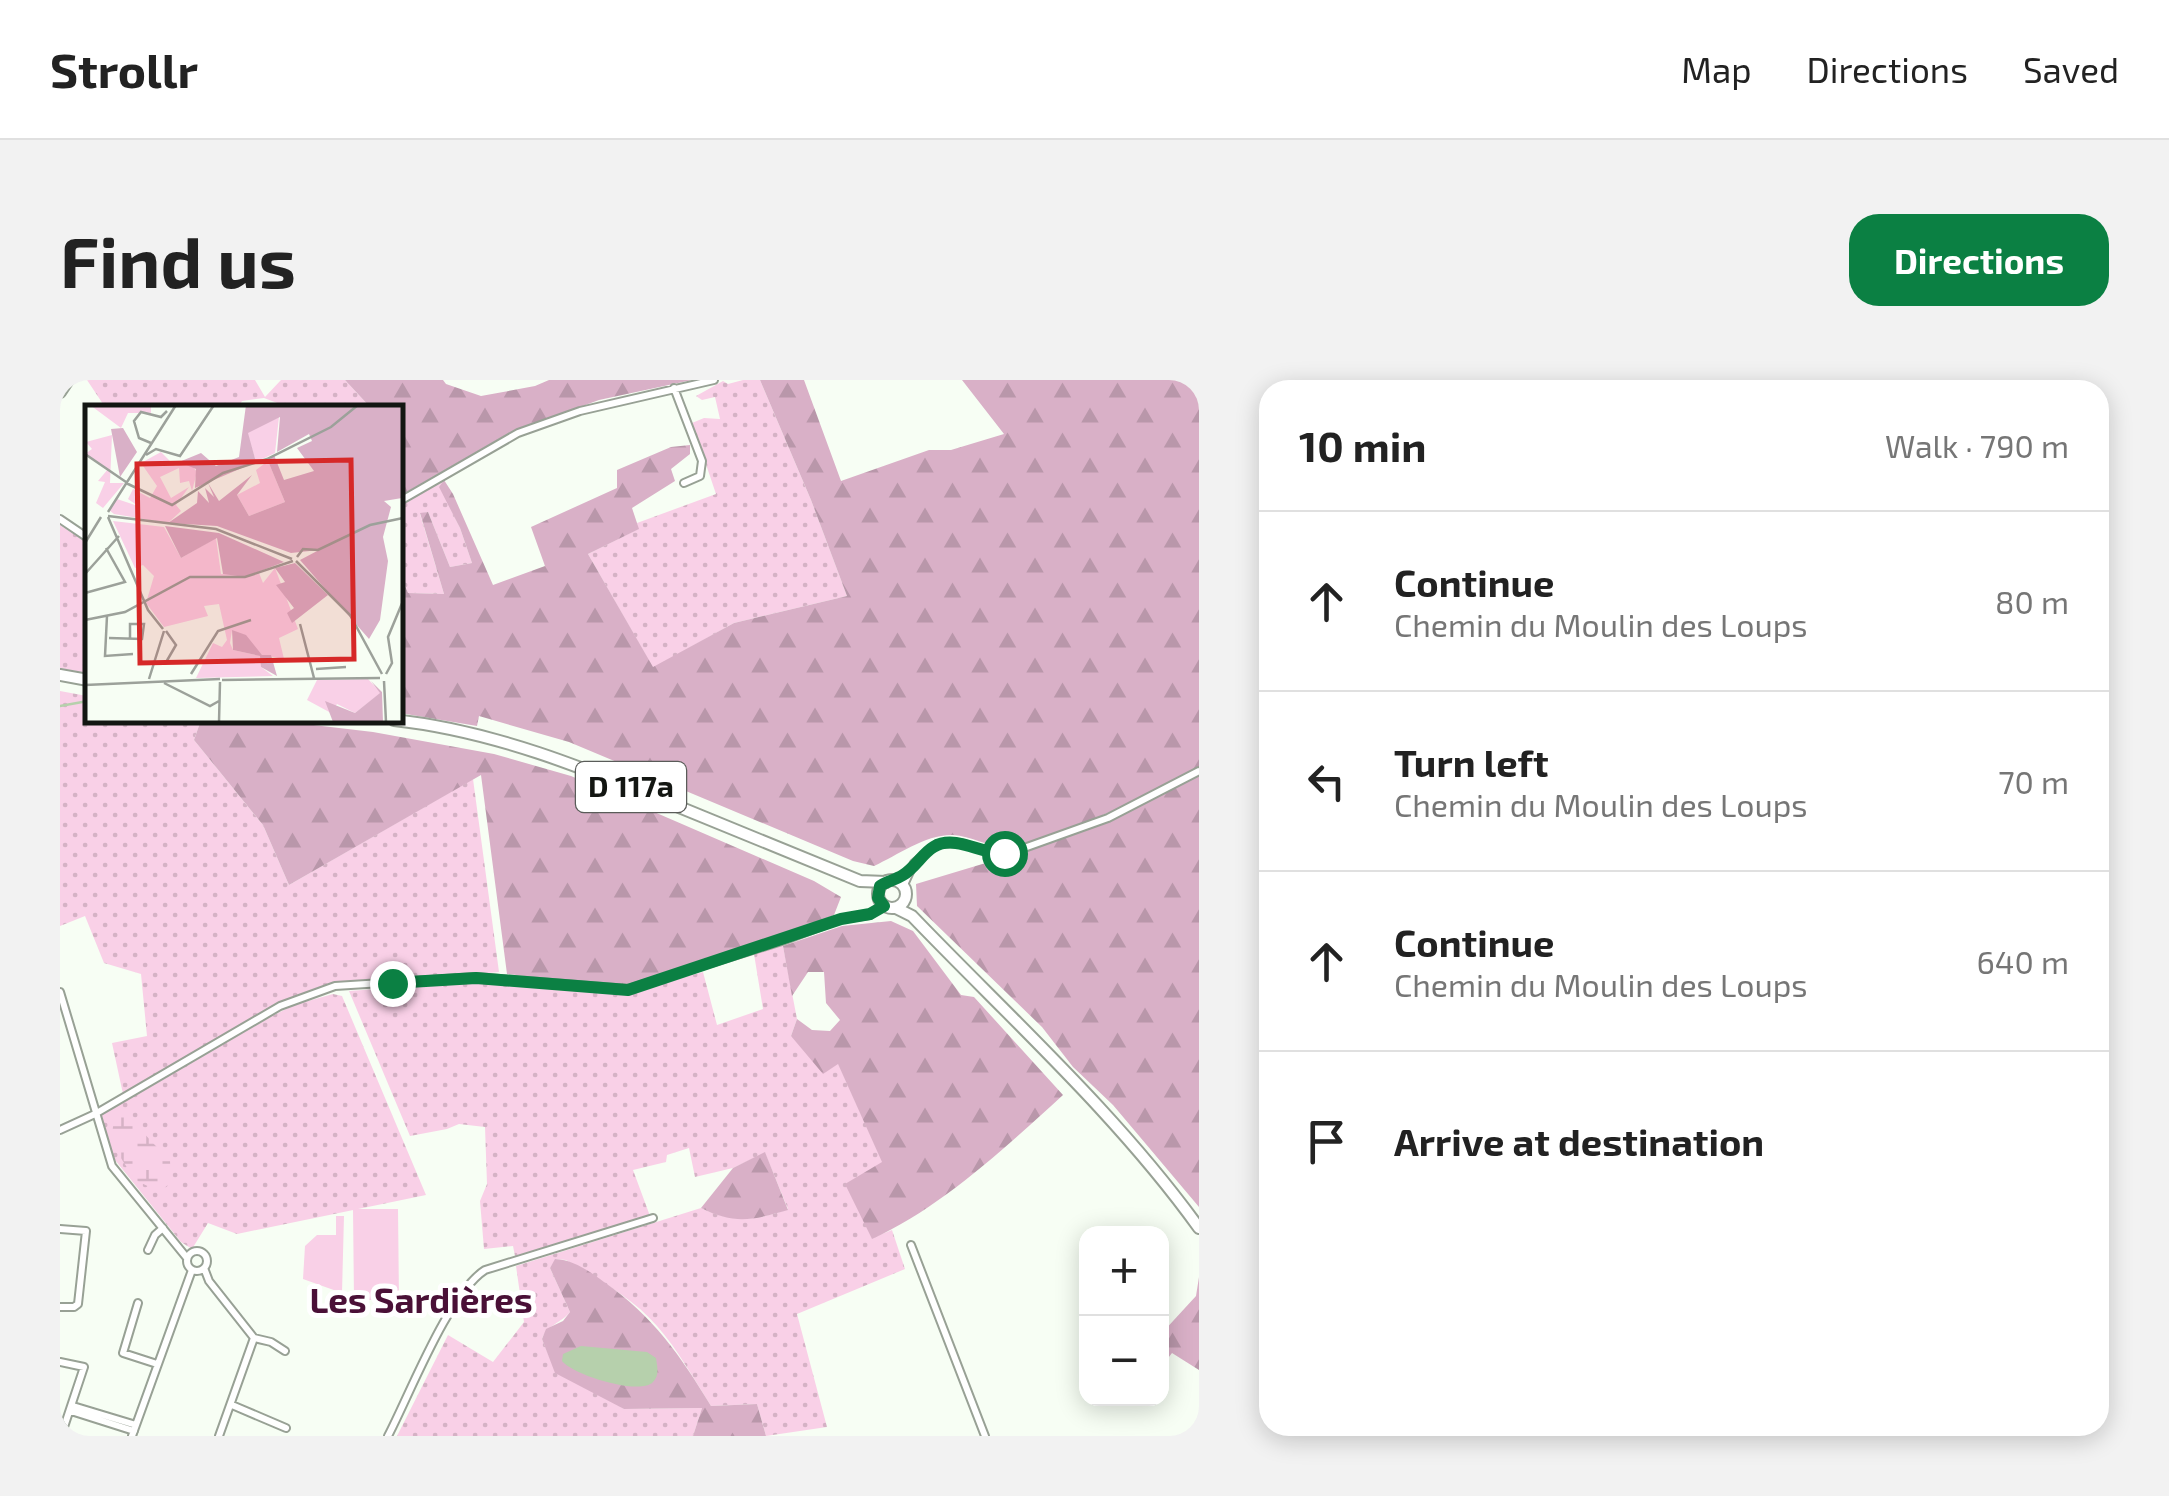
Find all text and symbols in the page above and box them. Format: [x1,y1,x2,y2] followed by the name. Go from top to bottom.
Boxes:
[50,40,198,98] text: Strollr
[1681,48,1752,90] text: Map
[1807,48,1968,90] text: Directions
[2023,48,2119,90] text: Saved
[1849,214,2109,306] button: Directions
[60,218,296,302] text: Find us
[85,405,402,722] inset map
[1299,420,1427,470] text: 10 min
[1885,426,2069,464] text: Walk · 790 m
[1394,559,1554,605] text: Continue
[1299,574,1354,629] icon: ahead
[1995,582,2069,620] text: 80 m
[1394,605,1808,643] text: Chemin du Moulin des Loups
[1394,739,1549,785] text: Turn left
[1299,754,1354,809] icon: left
[576,762,686,812] road number: D 117a
[1998,762,2069,800] text: 70 m
[1394,785,1808,823] text: Chemin du Moulin des Loups
[982,831,1028,877] route start
[1394,919,1554,965] text: Continue
[1299,934,1354,989] icon: ahead
[1977,942,2069,980] text: 640 m
[370,961,416,1007] route end
[1394,965,1808,1003] text: Chemin du Moulin des Loups
[1299,1114,1354,1169] icon: arrive
[1394,1118,1764,1164] text: Arrive at destination
[1079,1226,1169,1406] map controls
[1079,1226,1169,1316] button: +
[309,1278,533,1320] district label: Les Sardières
[1079,1316,1169,1406] button: −

